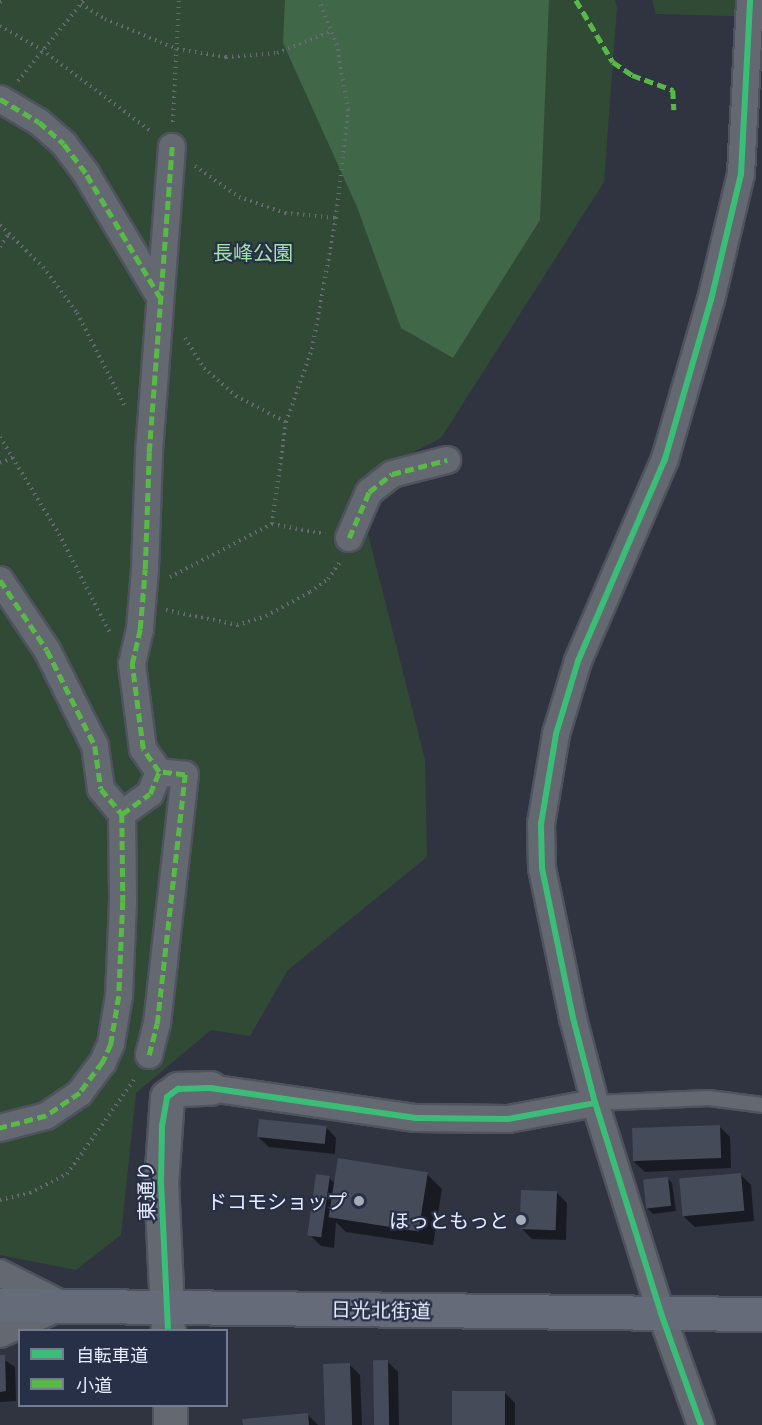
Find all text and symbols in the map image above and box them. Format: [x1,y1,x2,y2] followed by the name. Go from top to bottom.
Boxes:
[213,240,293,264] park label: 長峰公園
[133,1161,159,1221] street label: 東通り
[207,1189,347,1213] place label: ドコモショップ
[352,1194,366,1208] marker: ドコモショップ
[389,1208,509,1232] place label: ほっともっと
[514,1213,528,1227] marker: ほっともっと
[331,1297,431,1323] street label: 日光北街道
[18,1329,228,1407] legend
[76,1344,148,1366] text: 自転車道
[76,1374,112,1396] text: 小道

